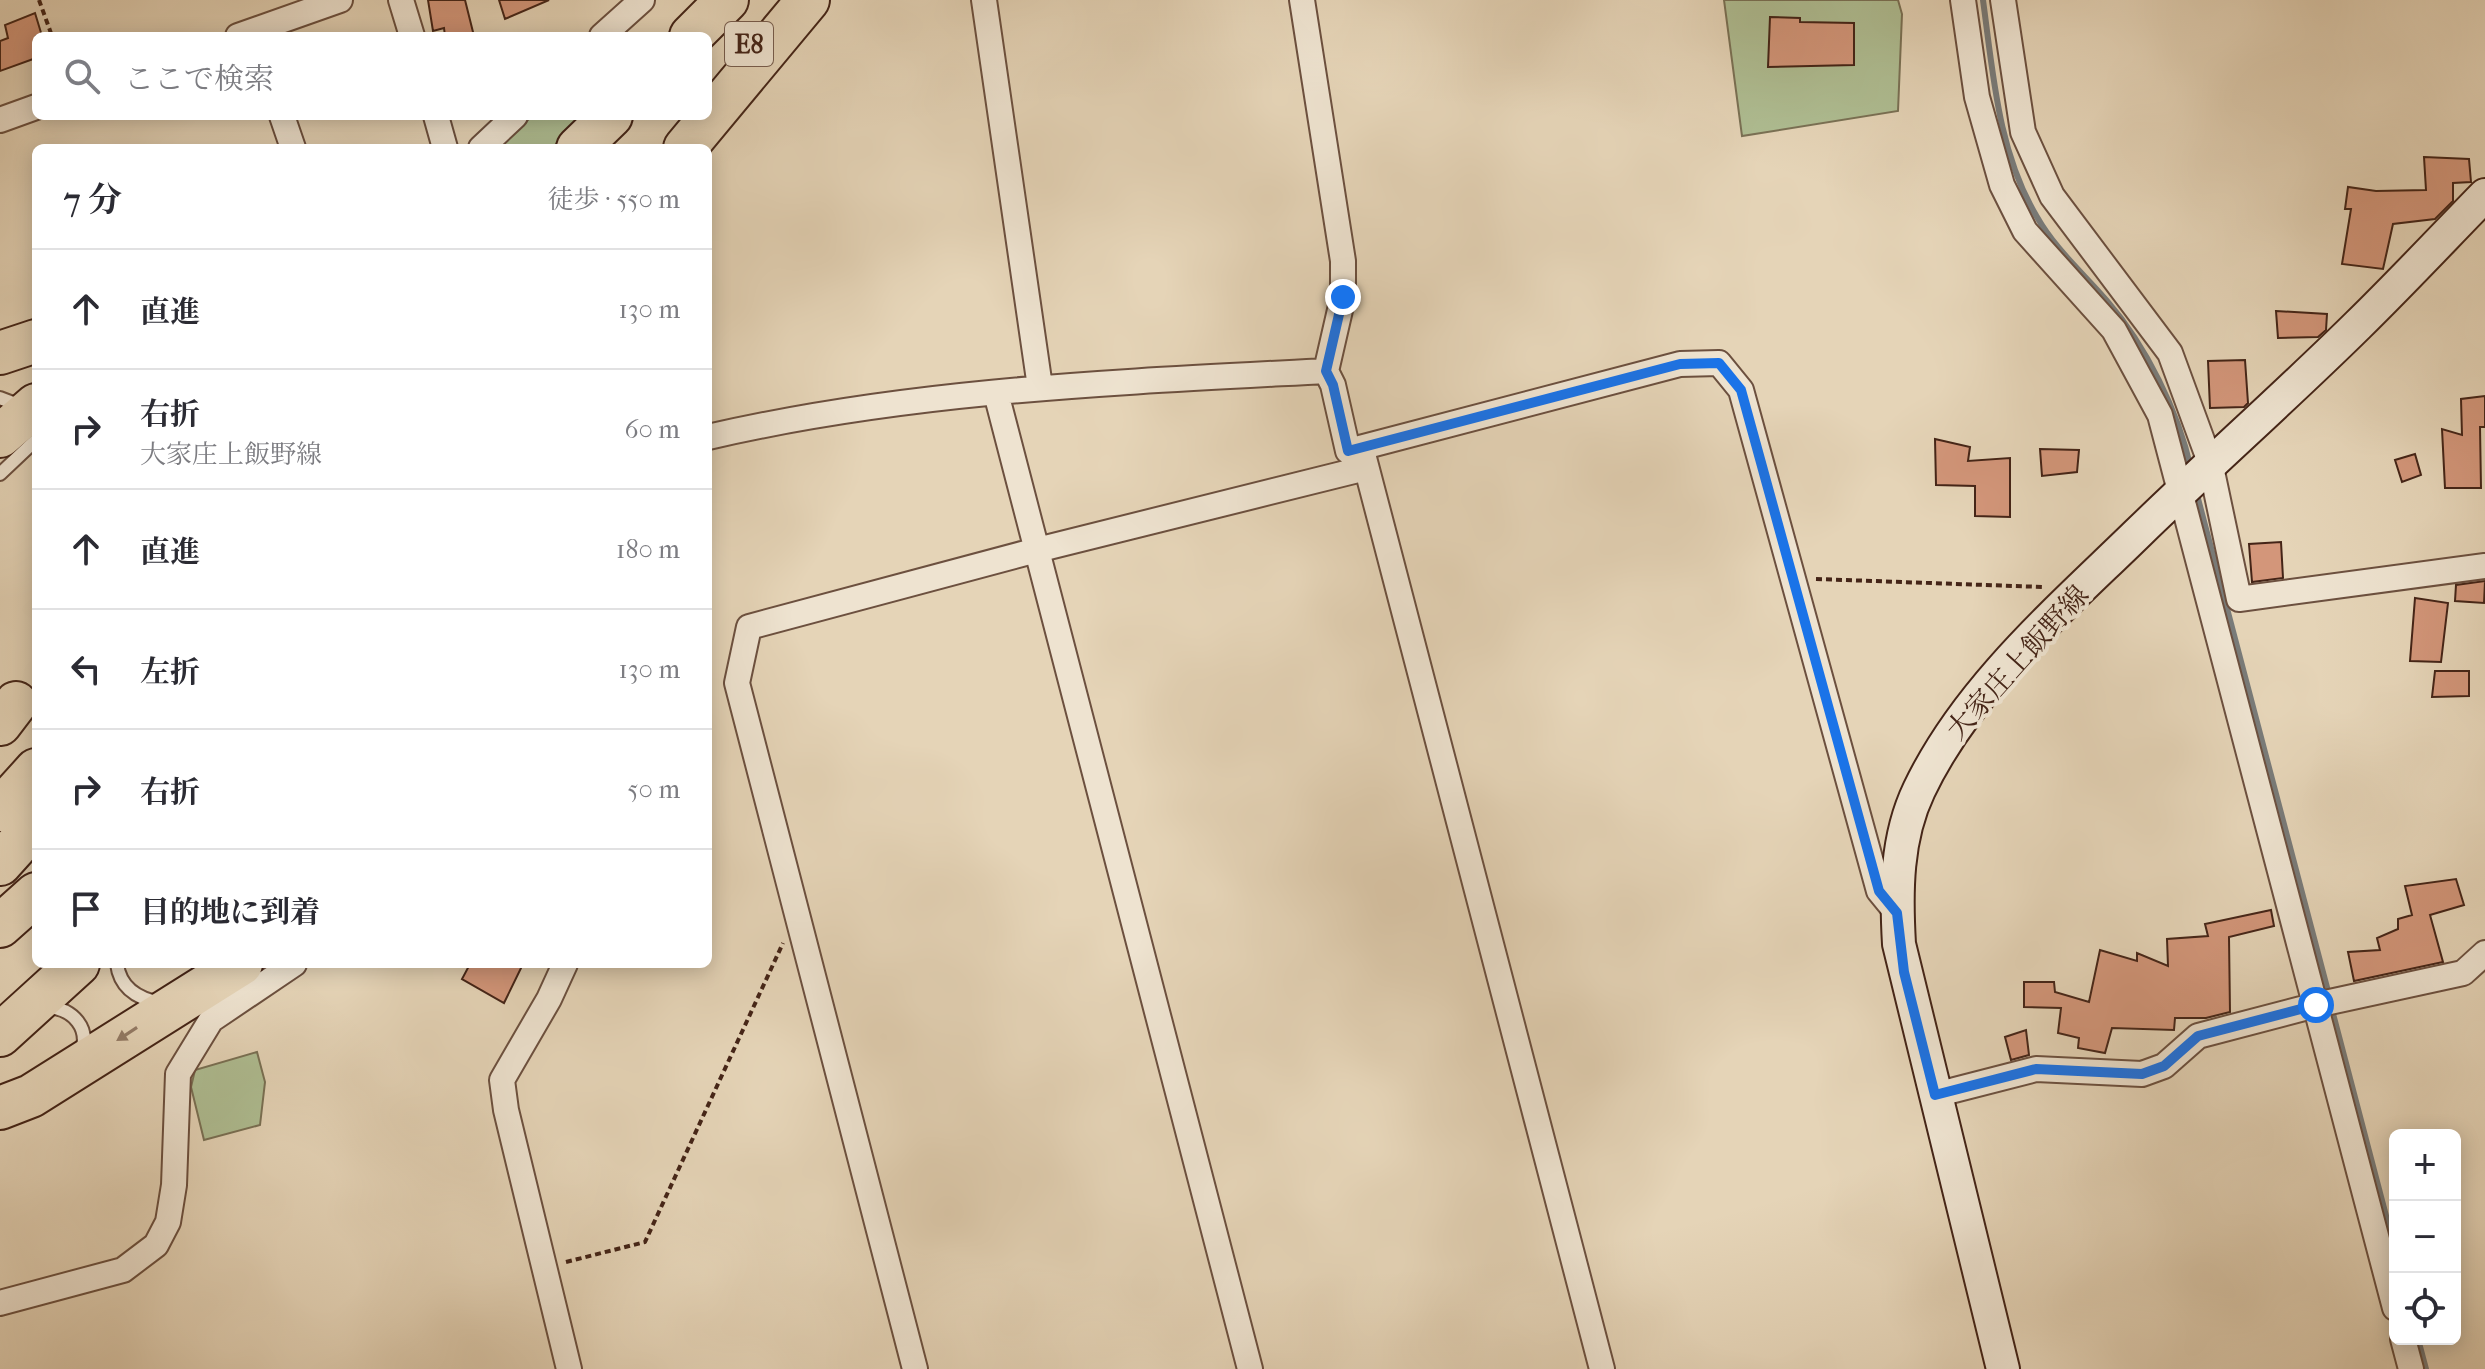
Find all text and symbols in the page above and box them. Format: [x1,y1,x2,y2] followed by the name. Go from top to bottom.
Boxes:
[725,22,773,66] road number: E8
[32,32,712,120] search box
[60,54,104,98] icon: search
[124,62,274,97] text: ここで検索
[64,180,122,220] text: 7 分
[548,184,680,215] text: 徒歩 · 550 m
[1325,279,1361,315] route end
[64,287,108,331] icon: ahead
[619,294,680,325] text: 130 m
[140,295,200,330] text: 直進
[140,397,200,432] text: 右折
[64,407,108,451] icon: right
[624,414,680,445] text: 60 m
[140,439,322,470] text: 大家庄上飯野線
[64,527,108,571] icon: ahead
[616,534,680,565] text: 180 m
[140,535,200,570] text: 直進
[1940,578,2095,746] street label: 大家庄上飯野線
[64,647,108,691] icon: left
[619,654,680,685] text: 130 m
[140,655,200,690] text: 左折
[64,767,108,811] icon: right
[627,774,680,805] text: 50 m
[140,775,200,810] text: 右折
[64,887,108,931] icon: arrive
[140,895,320,930] text: 目的地に到着
[2298,987,2334,1023] route start
[116,1026,138,1041] one-way arrow
[2389,1129,2461,1345] map controls
[2389,1129,2461,1201] button: +
[2389,1201,2461,1273] button: −
[2389,1273,2461,1345] button: locate

